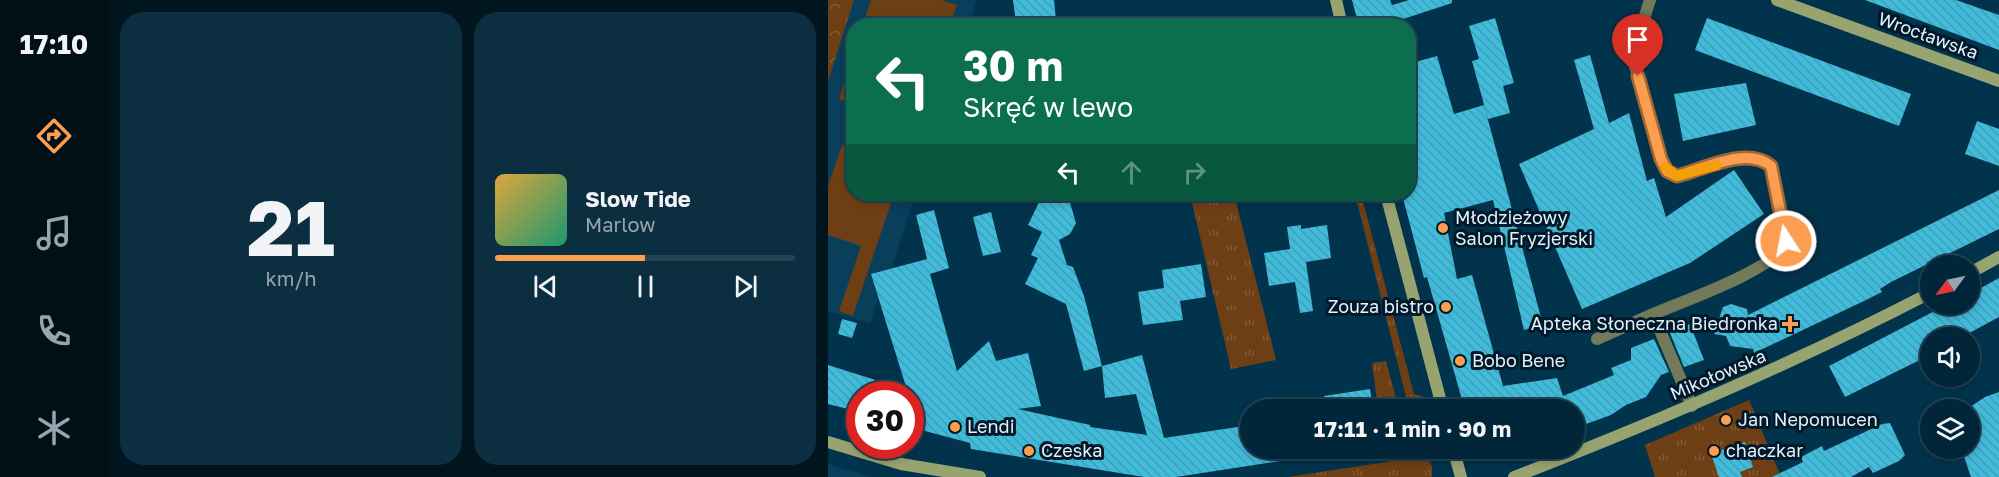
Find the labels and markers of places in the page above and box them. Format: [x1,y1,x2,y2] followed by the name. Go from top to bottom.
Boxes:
[1612,14,1663,76] pin
[1455,206,1593,249] place label: Młodzieżowy Salon Fryzjerski
[1436,221,1450,235] marker: Młodzieżowy Salon Fryzjerski
[1328,295,1434,317] place label: Zouza bistro
[1439,300,1453,314] marker: Zouza bistro
[1531,312,1778,334] place label: Apteka Słoneczna Biedronka
[1783,317,1797,331] marker: Apteka Słoneczna Biedronka
[1472,349,1565,371] place label: Bobo Bene
[1453,354,1467,368] marker: Bobo Bene
[1738,408,1878,430] place label: Jan Nepomucen
[1719,413,1733,427] marker: Jan Nepomucen
[967,415,1014,437] place label: Lendi
[948,420,962,434] marker: Lendi
[1041,439,1102,461] place label: Czeska
[1726,439,1803,461] place label: chaczkar
[1022,444,1036,458] marker: Czeska
[1707,444,1721,458] marker: chaczkar

